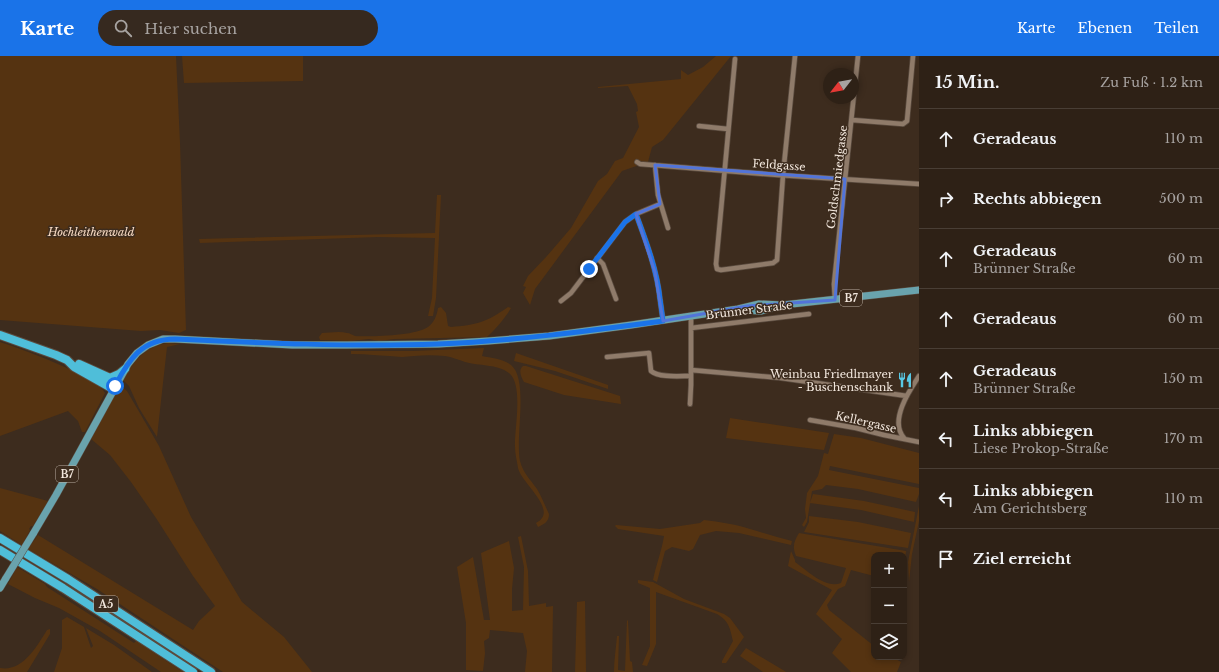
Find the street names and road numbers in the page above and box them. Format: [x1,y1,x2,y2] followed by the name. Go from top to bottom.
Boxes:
[824,124,850,230] street label: Goldschmiedgasse
[752,156,806,174] street label: Feldgasse
[840,290,862,306] road number: B7
[705,298,793,322] street label: Brünner Straße
[834,408,898,436] street label: Kellergasse
[56,466,78,482] road number: B7
[94,596,118,612] road number: A5

